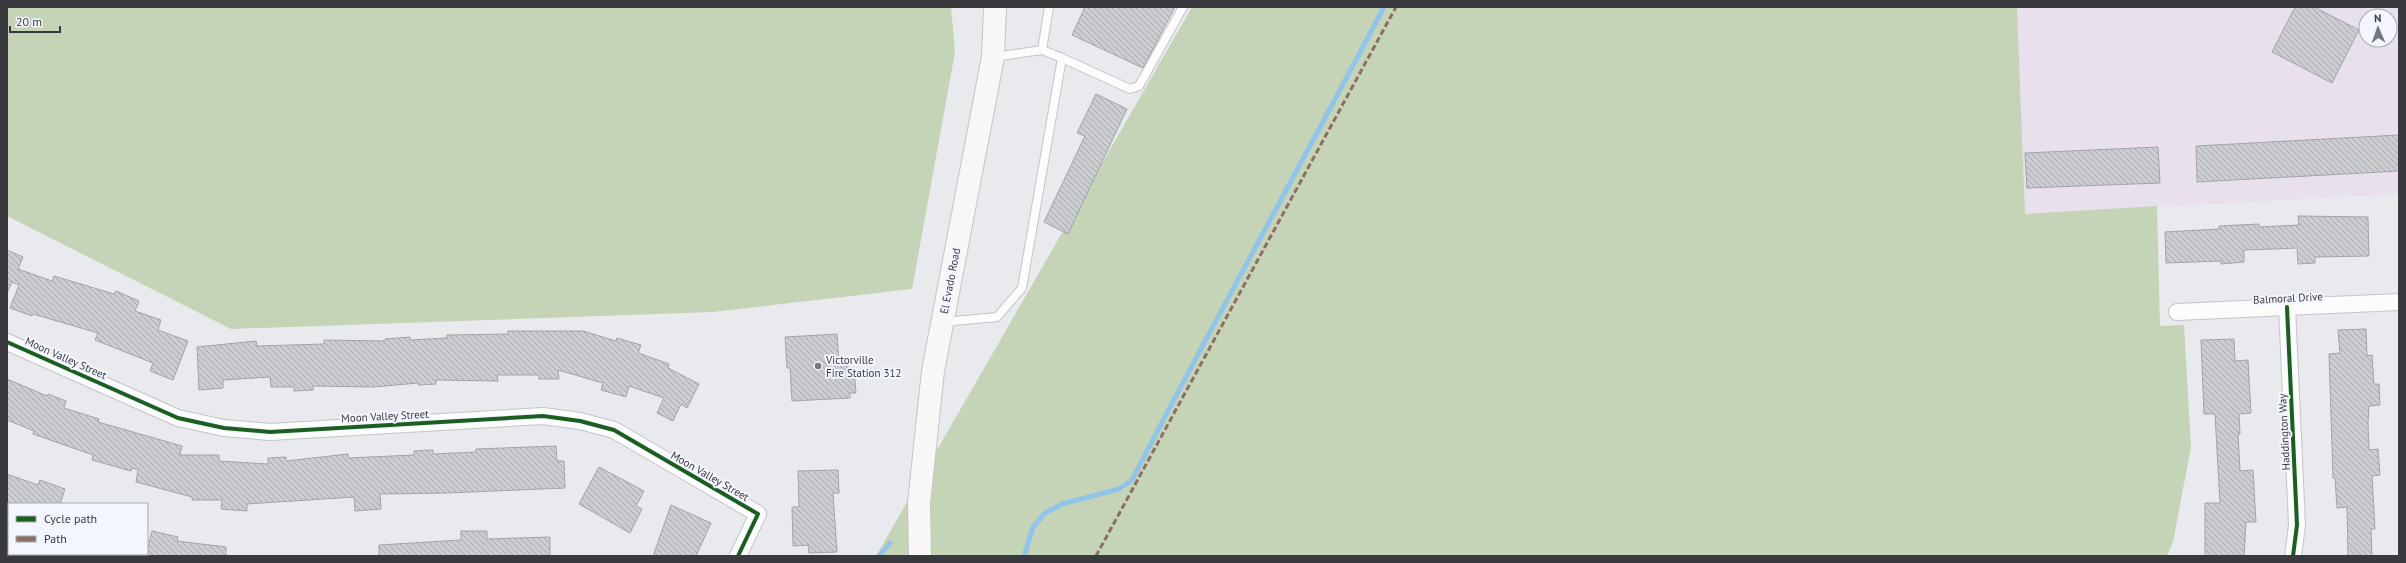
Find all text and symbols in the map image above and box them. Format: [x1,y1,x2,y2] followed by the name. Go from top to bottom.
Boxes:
[10,8,60,34] scale bar
[2358,8,2398,48] north arrow
[2374,11,2382,25] text: N
[16,14,42,29] text: 20 m
[937,247,963,315] street label: El Evado Road
[2253,289,2324,307] street label: Balmoral Drive
[23,334,109,382] street label: Moon Valley Street
[825,353,901,380] place label: Victorville Fire Station 312
[813,361,823,371] marker: Victorville Fire Station 312
[2275,392,2293,471] street label: Haddington Way
[341,407,429,425] street label: Moon Valley Street
[668,448,752,504] street label: Moon Valley Street
[8,503,148,555] legend
[44,511,97,526] text: Cycle path
[44,531,67,546] text: Path

